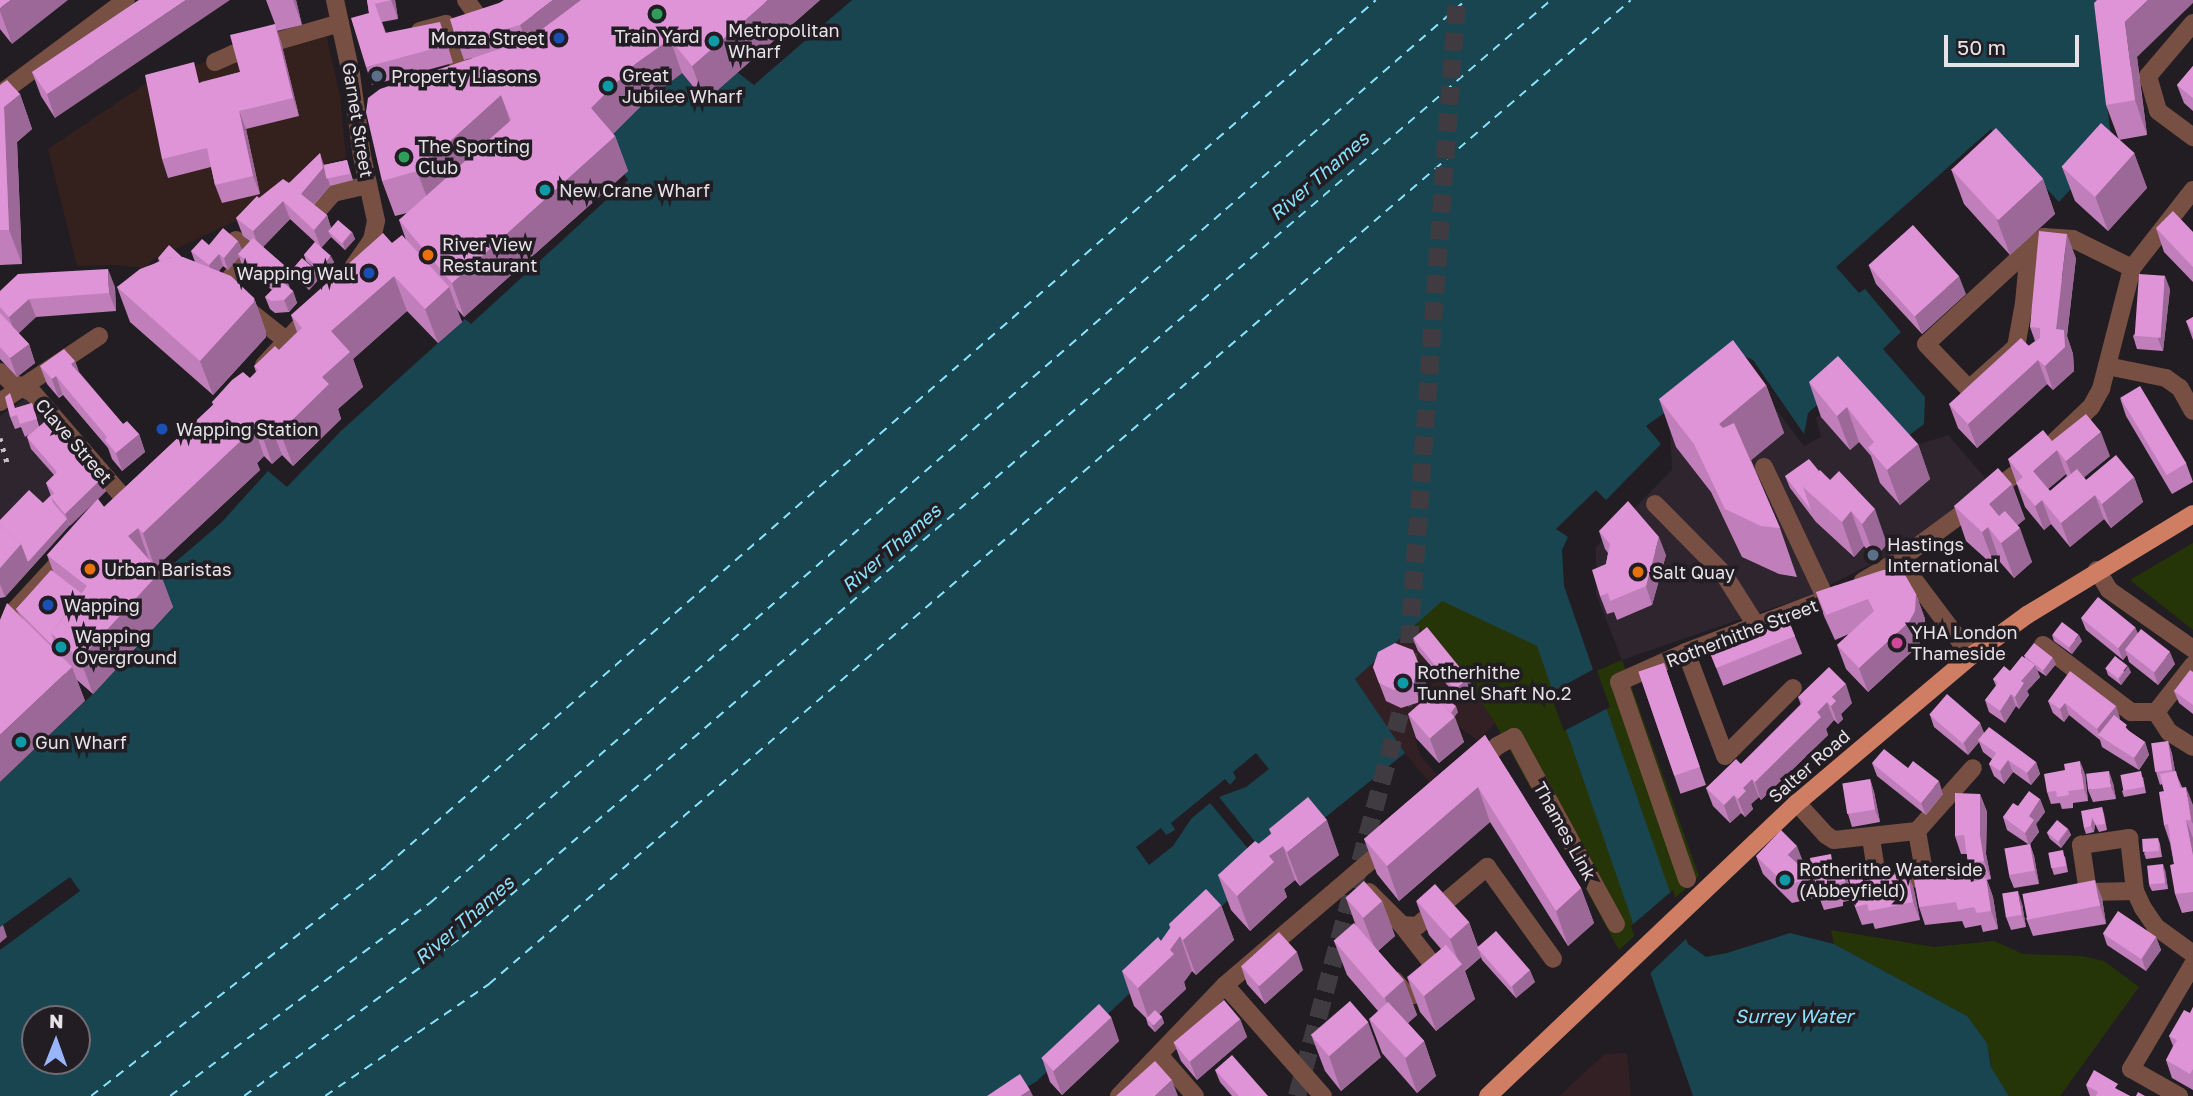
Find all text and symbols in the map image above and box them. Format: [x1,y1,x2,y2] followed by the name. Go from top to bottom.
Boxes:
[649,6,665,22] marker: Train Yard
[728,20,840,62] place label: Metropolitan Wharf
[1948,21,2083,65] scale bar
[614,25,700,47] place label: Train Yard
[431,27,545,49] place label: Monza Street
[551,30,567,46] marker: Monza Street
[706,33,722,49] marker: Metropolitan Wharf
[1957,34,2006,60] text: 50 m
[338,61,378,179] street label: Garnet Street
[391,65,538,87] place label: Property Liasons
[622,65,742,108] place label: Great Jubilee Wharf
[369,68,385,84] marker: Property Liasons
[600,78,616,94] marker: Great Jubilee Wharf
[1265,127,1373,225] water label: River Thames
[418,136,530,178] place label: The Sporting Club
[396,149,412,165] marker: The Sporting Club
[559,179,710,201] place label: New Crane Wharf
[537,182,553,198] marker: New Crane Wharf
[442,234,537,276] place label: River View Restaurant
[420,247,436,263] marker: River View Restaurant
[236,262,355,284] place label: Wapping Wall
[361,265,377,281] marker: Wapping Wall
[31,394,117,488] street label: Clave Street
[176,418,319,440] place label: Wapping Station
[154,421,170,437] marker: Wapping Station
[837,499,945,597] water label: River Thames
[1887,534,1999,576] place label: Hastings International
[1865,547,1881,563] marker: Hastings International
[104,558,231,580] place label: Urban Baristas
[82,561,98,577] marker: Urban Baristas
[1652,561,1735,583] place label: Salt Quay
[1630,564,1646,580] marker: Salt Quay
[64,594,140,616] place label: Wapping
[1663,594,1821,672] street label: Rotherhithe Street
[38,595,58,615] marker: Wapping
[1911,622,2018,664] place label: YHA London Thameside
[75,626,177,668] place label: Wapping Overground
[1889,635,1905,651] marker: YHA London Thameside
[53,639,69,655] marker: Wapping Overground
[1417,662,1571,704] place label: Rotherhithe Tunnel Shaft No.2
[1395,675,1411,691] marker: Rotherhithe Tunnel Shaft No.2
[1764,725,1854,807] street label: Salter Road
[35,731,127,753] place label: Gun Wharf
[13,734,29,750] marker: Gun Wharf
[1529,778,1601,884] street label: Thames Link
[1799,859,1983,902] place label: Rotherithe Waterside (Abbeyfield)
[410,871,518,969] water label: River Thames
[1777,872,1793,888] marker: Rotherithe Waterside (Abbeyfield)
[21,1005,91,1075] north arrow
[1735,1005,1853,1027] water label: Surrey Water
[49,1009,64,1032] text: N

